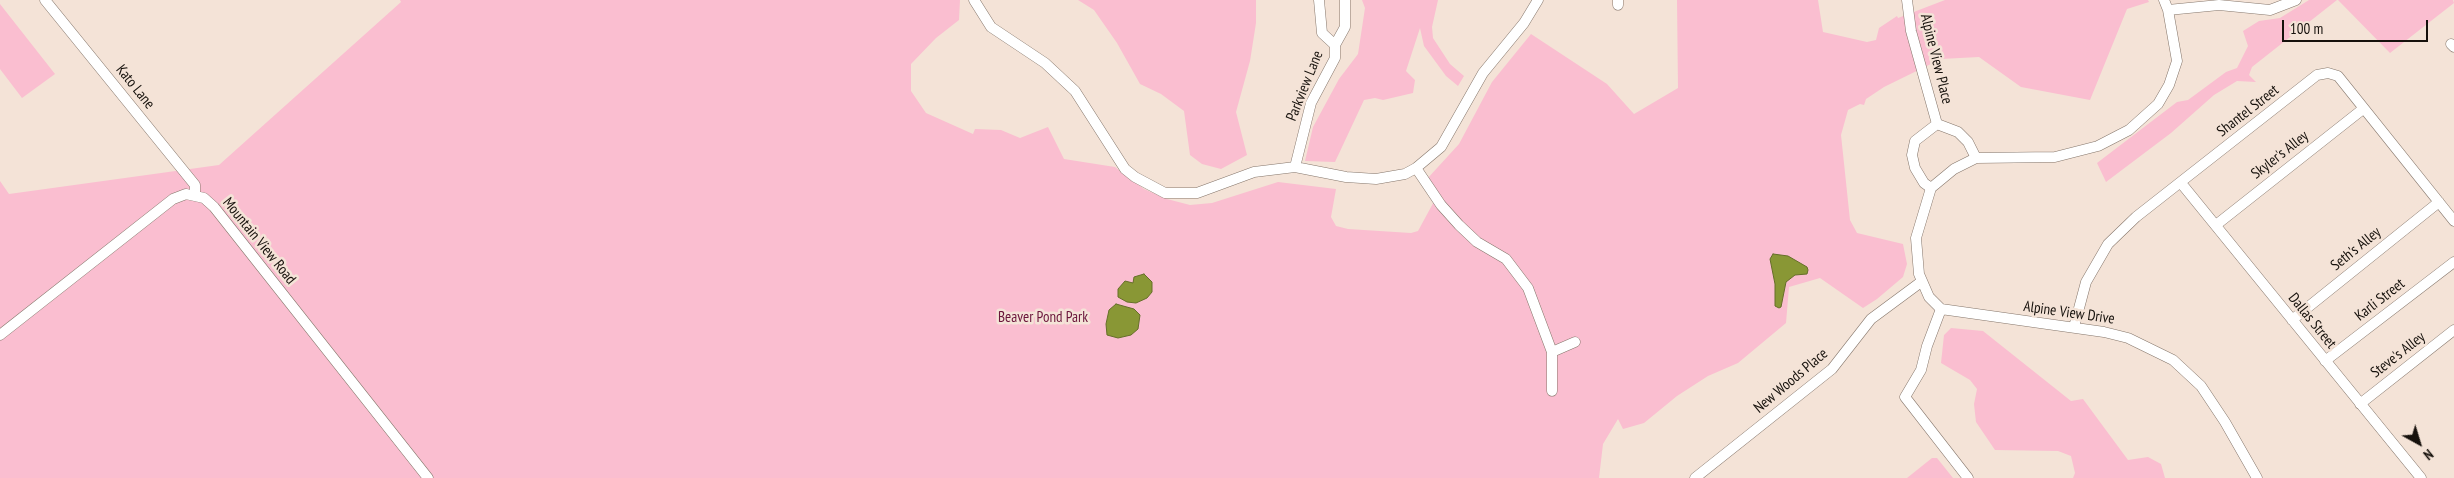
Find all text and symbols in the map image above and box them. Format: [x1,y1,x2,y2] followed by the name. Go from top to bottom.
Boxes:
[2284,10,2430,42] scale bar
[1916,12,1956,106] street label: Alpine View Place
[2290,19,2323,38] text: 100 m
[1283,48,1327,124] street label: Parkview Lane
[112,61,158,113] street label: Kato Lane
[2213,81,2283,141] street label: Shantel Street
[2248,127,2312,183] street label: Skyler's Alley
[219,194,299,288] street label: Mountain View Road
[2327,223,2385,275] street label: Seth's Alley
[2352,275,2408,325] street label: Karli Street
[2284,290,2340,352] street label: Dallas Street
[2022,298,2116,328] street label: Alpine View Drive
[998,309,1088,327] park label: Beaver Pond Park
[2367,328,2429,382] street label: Steve's Alley
[1750,345,1832,417] street label: New Woods Place
[2394,418,2444,468] north arrow
[2420,445,2437,464] text: N

